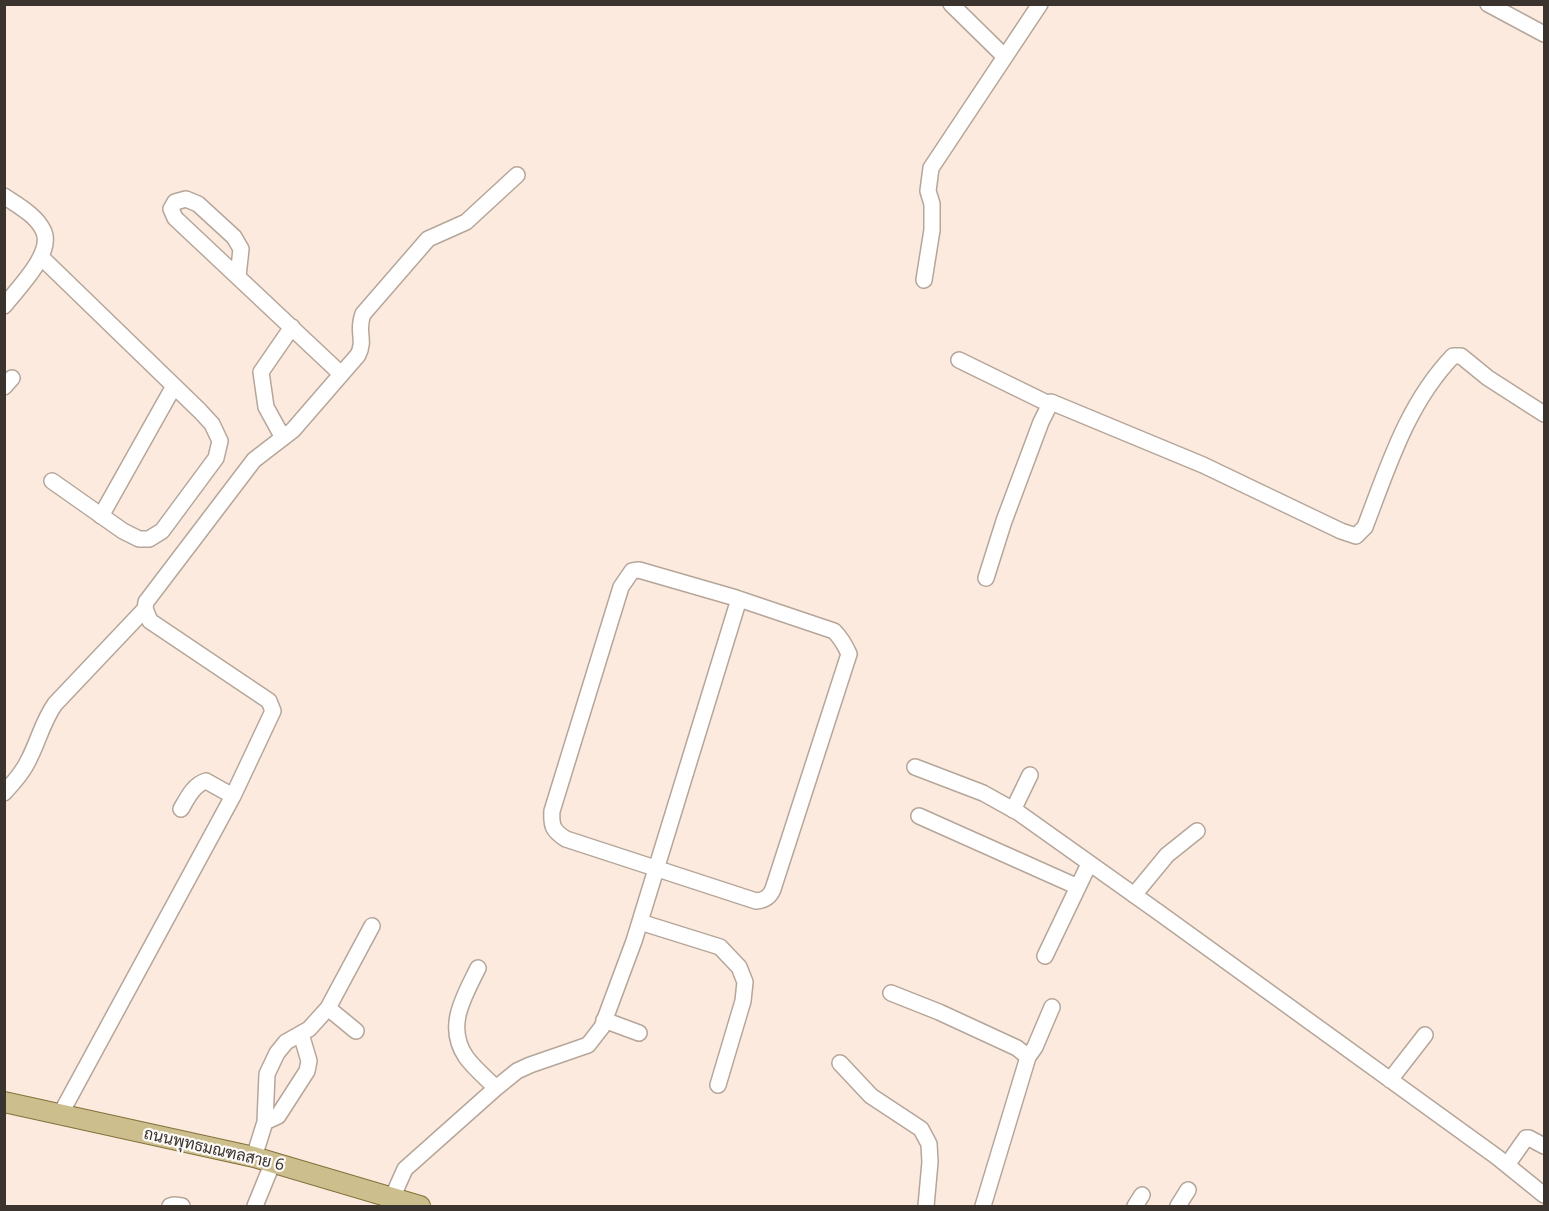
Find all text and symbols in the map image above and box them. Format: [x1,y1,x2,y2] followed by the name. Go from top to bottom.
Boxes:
[142,1124,286,1176] street label: ถนนพุทธมณฑลสาย 6

